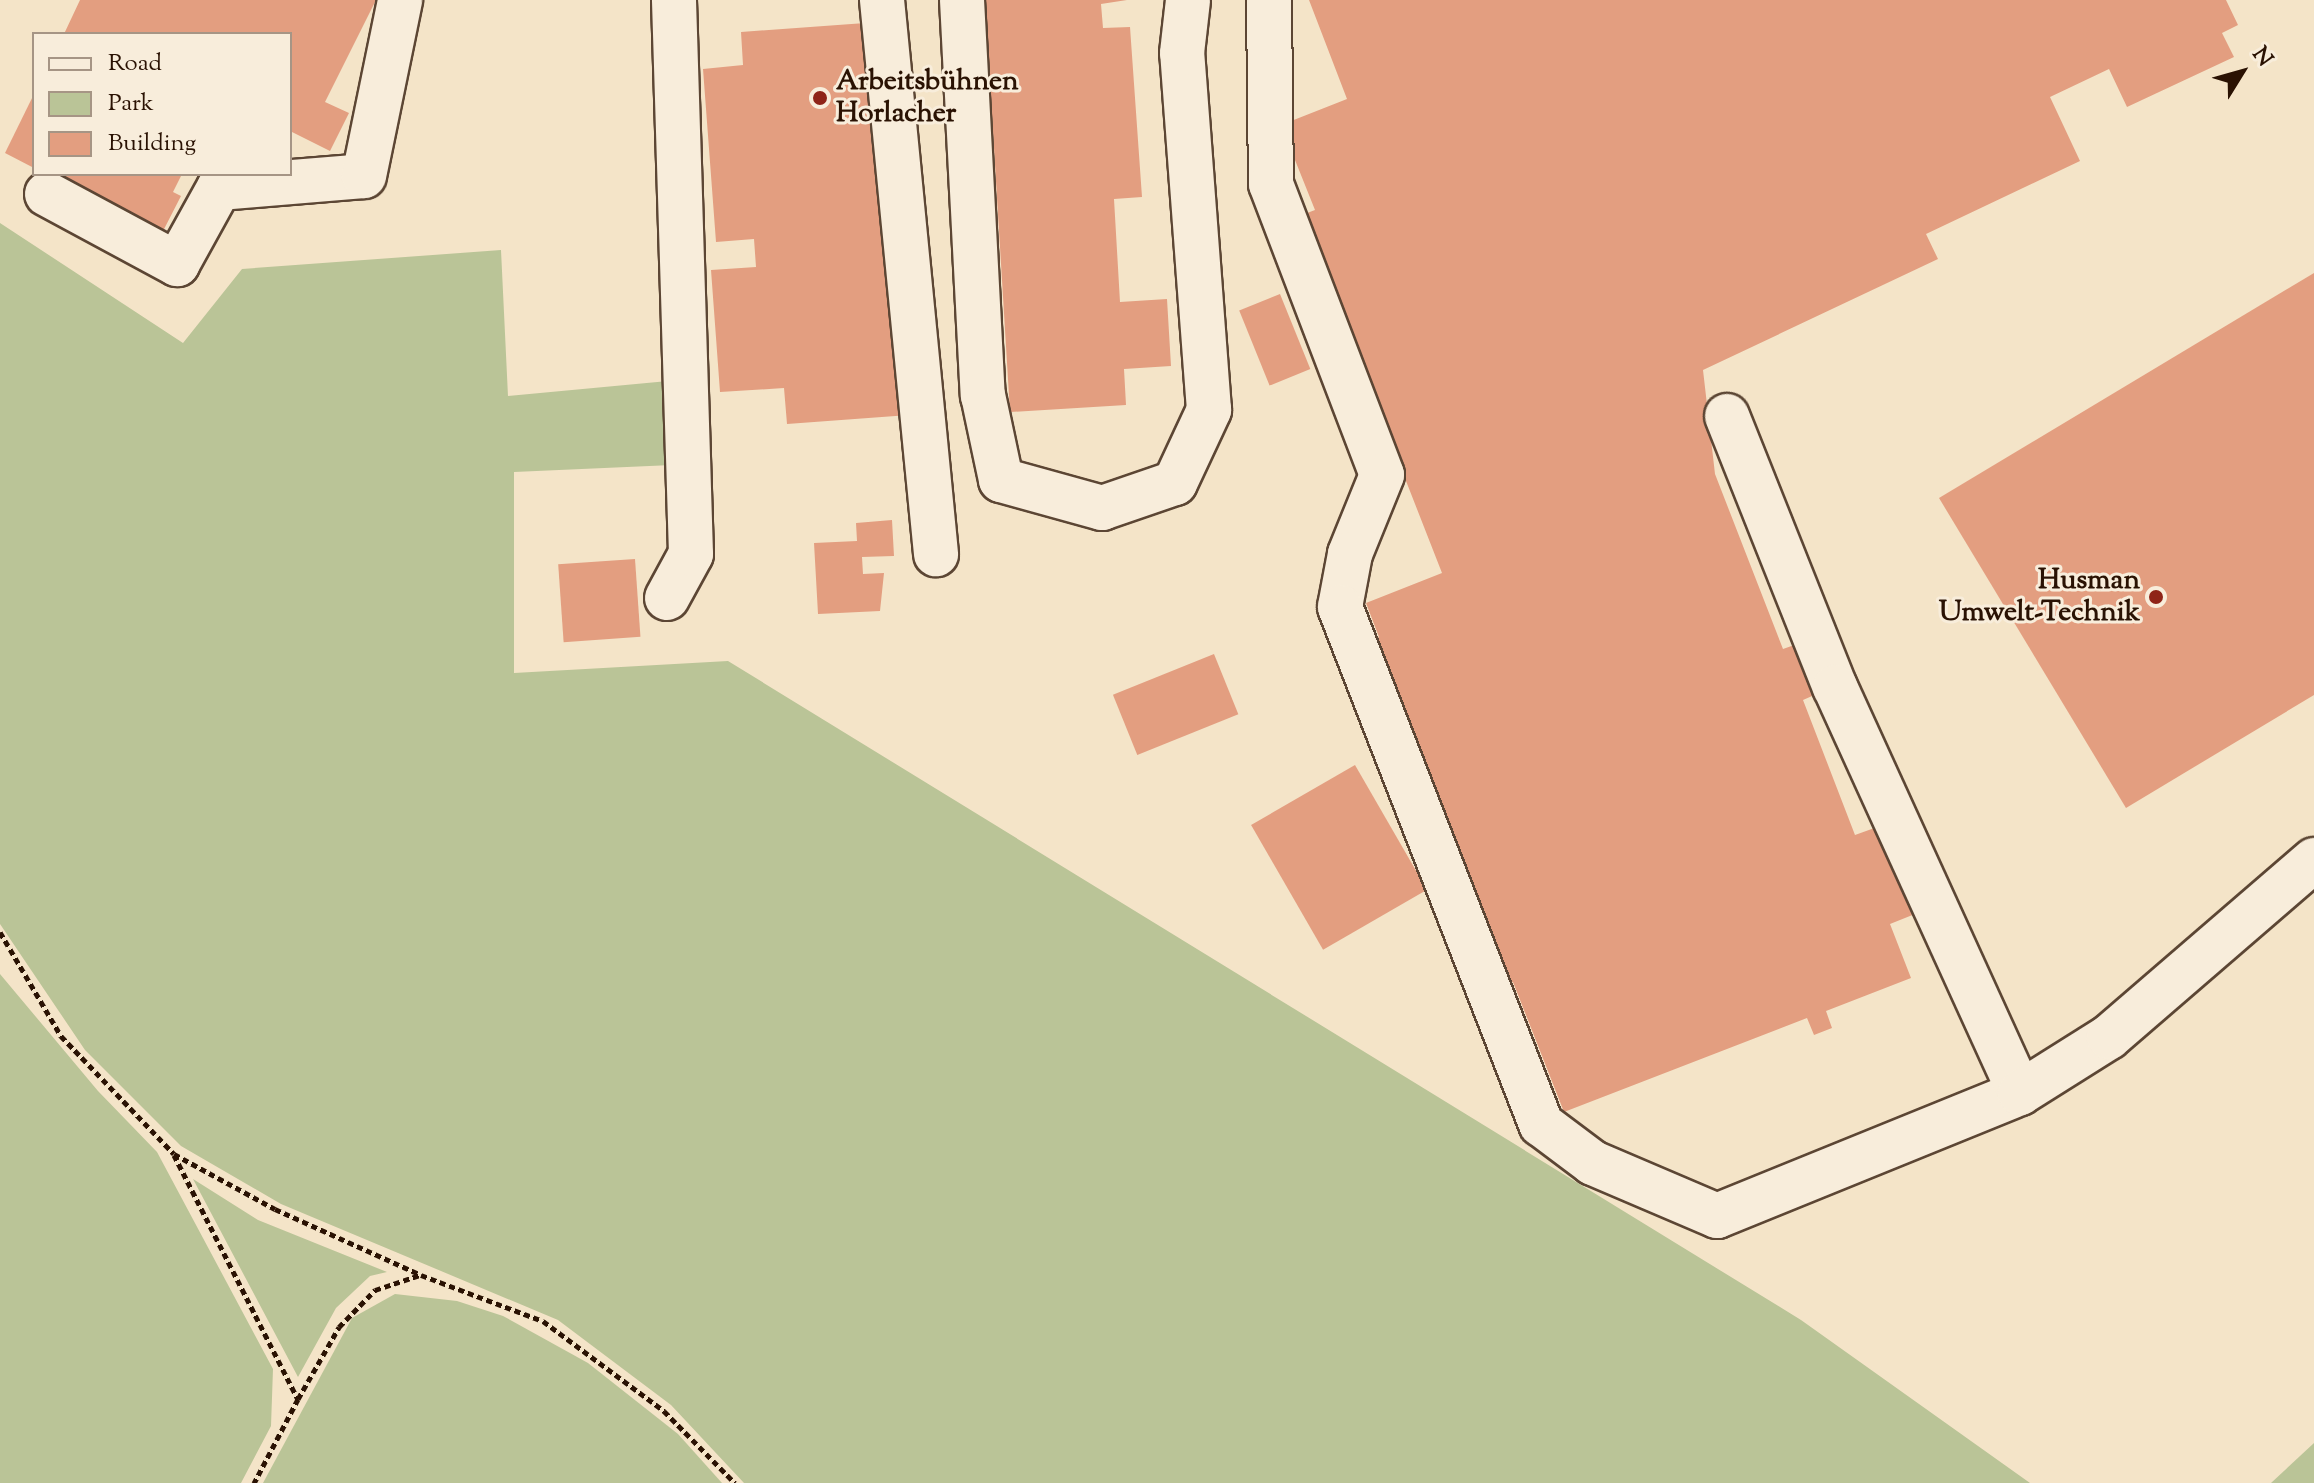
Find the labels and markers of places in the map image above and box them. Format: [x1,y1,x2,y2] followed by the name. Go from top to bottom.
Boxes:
[836,65,1019,131] place label: Arbeitsbühnen Horlacher
[811,89,829,107] marker: Arbeitsbühnen Horlacher
[1939,564,2140,630] place label: Husman Umwelt-Technik
[2147,588,2165,606] marker: Husman Umwelt-Technik

